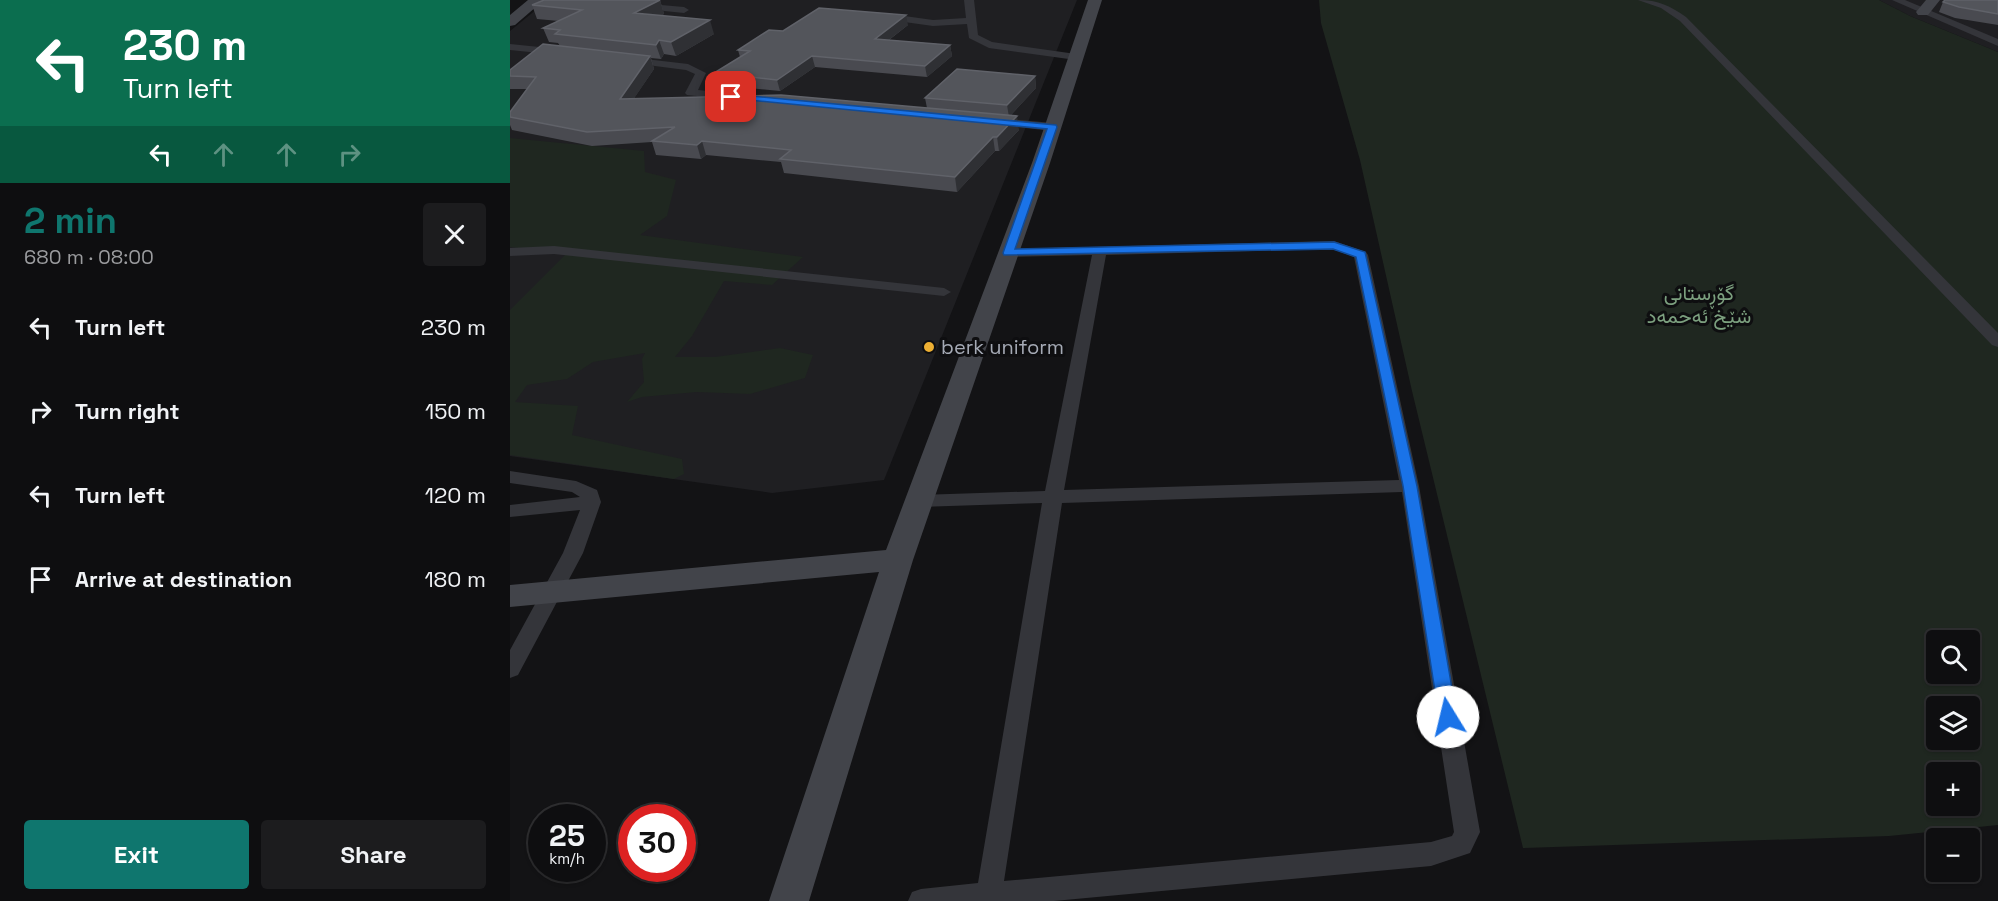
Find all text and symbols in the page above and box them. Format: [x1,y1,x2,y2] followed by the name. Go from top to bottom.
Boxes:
[123,19,247,72] text: 230 m
[24,24,102,102] icon: left
[123,71,233,106] text: Turn left
[705,71,756,122] pin
[714,80,747,113] icon: arrive
[144,138,177,171] icon: left
[207,138,240,171] icon: ahead
[270,138,303,171] icon: ahead
[333,138,366,171] icon: right
[24,198,117,244] text: 2 min
[423,203,486,266] button: close
[24,244,154,270] text: 680 m · 08:00
[1647,280,1751,330] park label: گۆڕستانی شێخ ئەحمەد
[24,311,57,344] icon: left
[75,313,165,341] text: Turn left
[421,313,486,341] text: 230 m
[941,334,1064,360] place label: berk uniform
[922,340,936,354] marker: berk uniform
[24,395,57,428] icon: right
[75,397,180,425] text: Turn right
[425,397,486,425] text: 150 m
[24,479,57,512] icon: left
[75,481,165,509] text: Turn left
[425,481,486,509] text: 120 m
[24,563,57,596] icon: arrive
[75,565,292,593] text: Arrive at destination
[424,565,486,593] text: 180 m
[1926,630,1980,882] map controls
[1926,630,1980,684] button: search
[1416,685,1480,749] position arrow
[1926,696,1980,750] button: layers
[1926,762,1980,816] button: +
[618,804,696,882] speed limit sign: 30
[549,816,585,855] text: 25
[24,820,249,889] button: Exit
[261,820,486,889] button: Share
[1926,828,1980,882] button: −
[549,849,585,868] text: km/h

